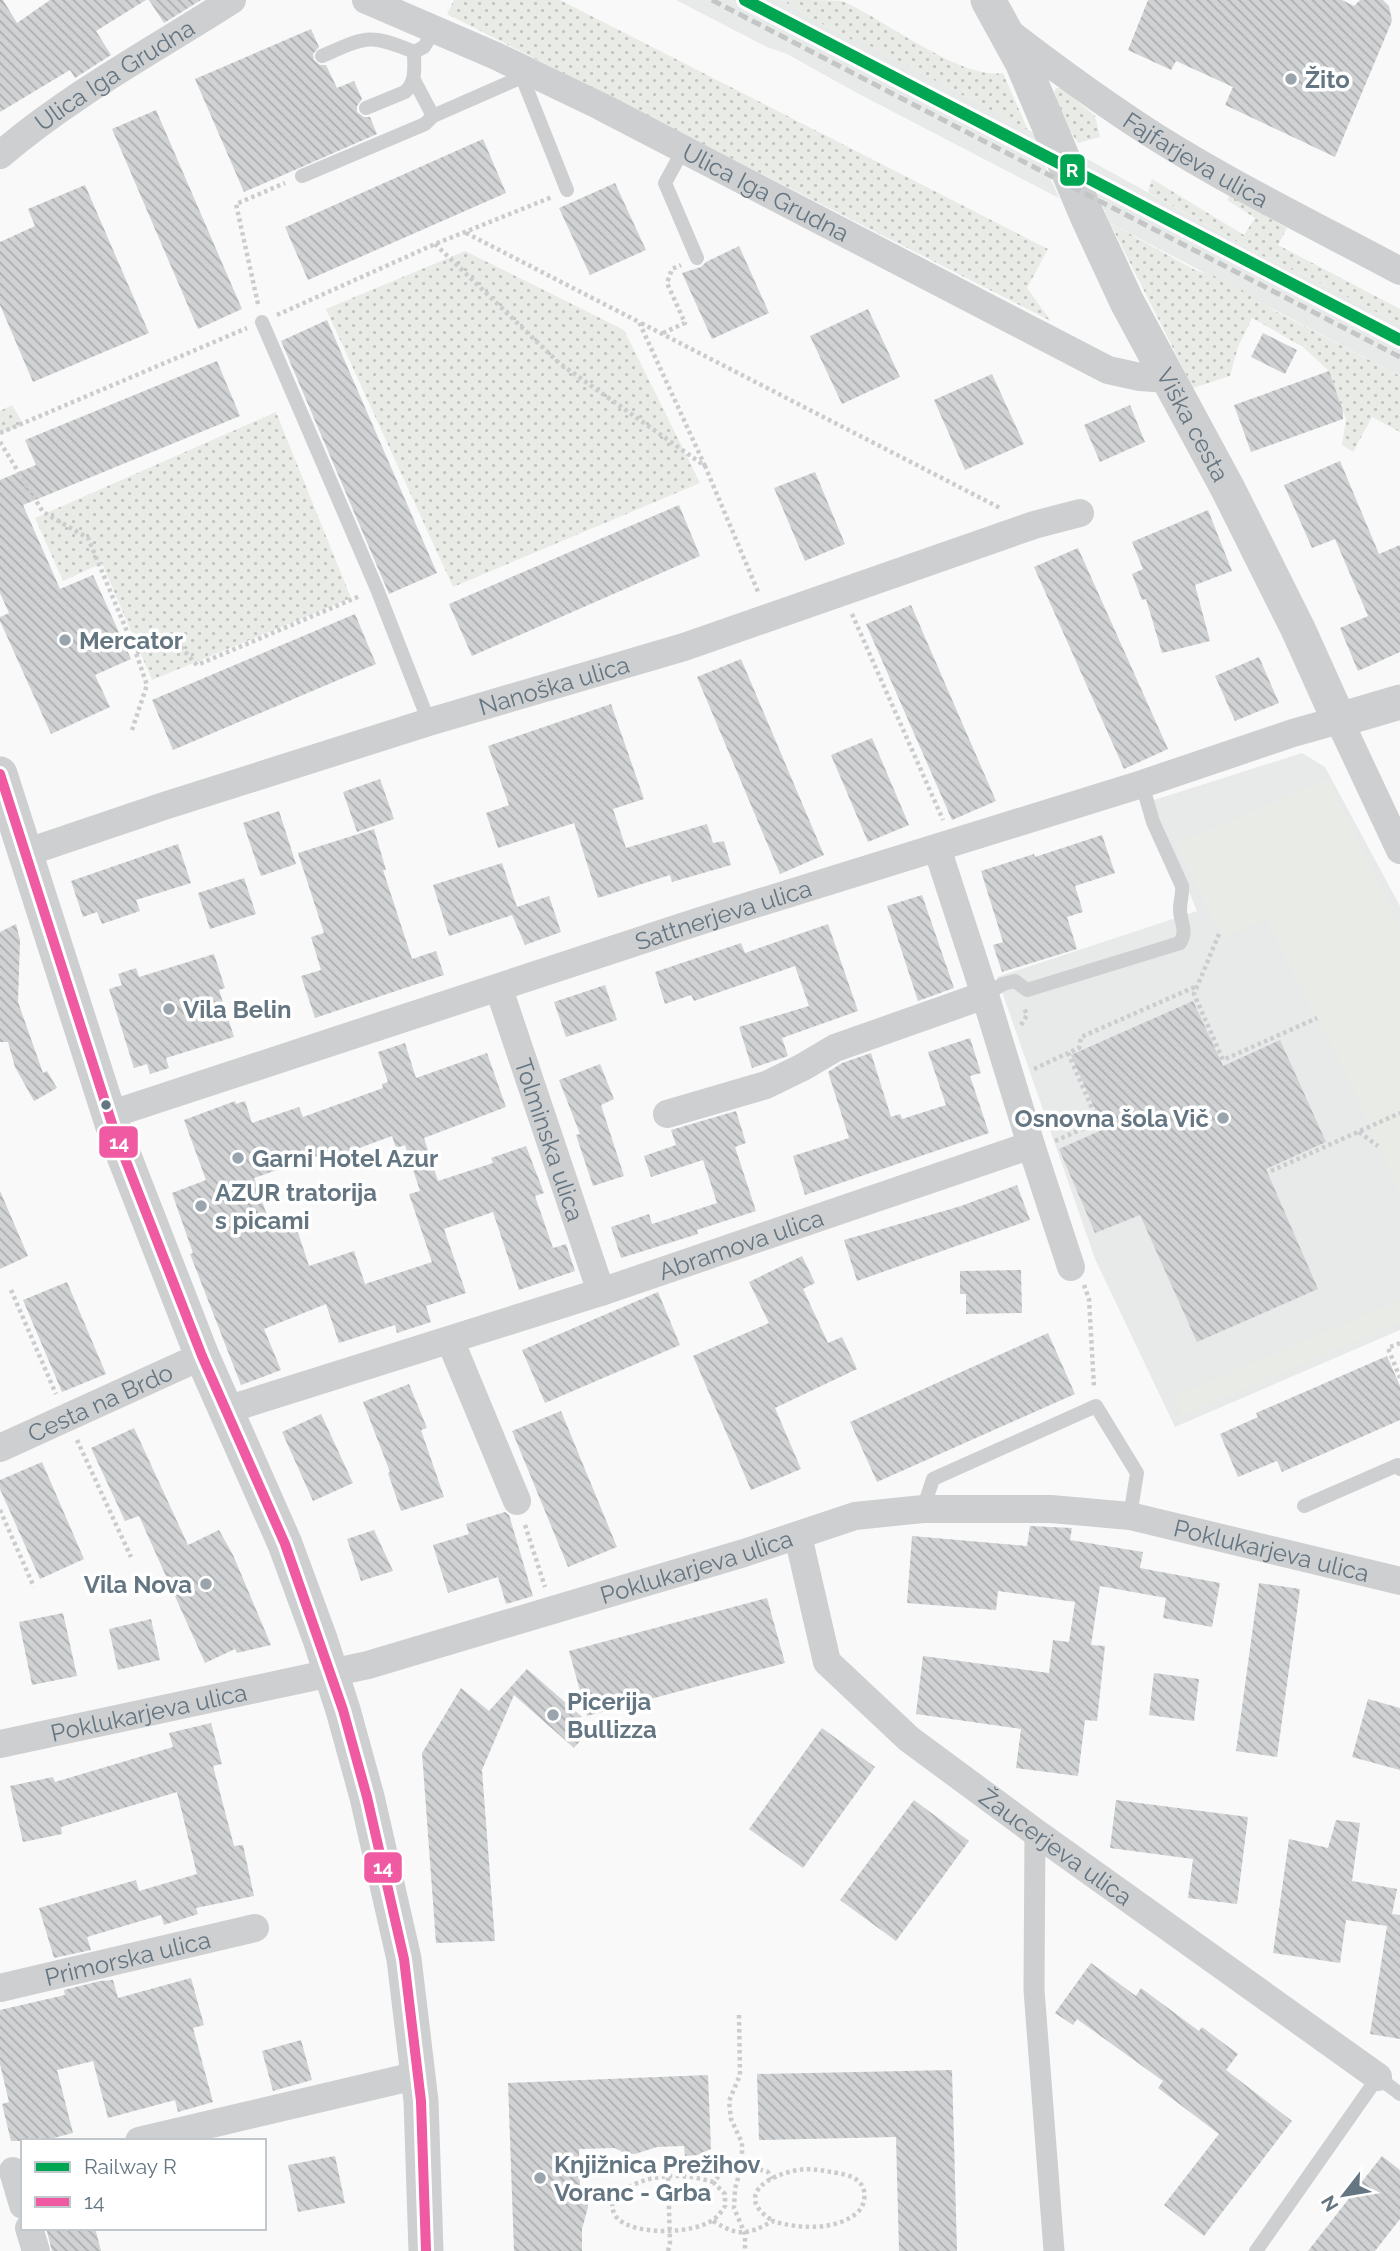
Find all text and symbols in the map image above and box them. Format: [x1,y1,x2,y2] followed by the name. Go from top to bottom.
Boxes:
[29,13,199,137] street label: Ulica Iga Grudna
[1305,65,1350,94] place label: Žito
[1283,71,1299,87] marker: Žito
[1118,105,1274,213] street label: Fajfarjeva ulica
[678,137,854,248] street label: Ulica Iga Grudna
[1059,153,1086,187] line badge: R
[1066,159,1079,181] text: R
[1151,363,1236,486] street label: Viška cesta
[79,626,183,655] place label: Mercator
[57,632,73,648] marker: Mercator
[475,649,633,721] street label: Nanoška ulica
[631,873,815,956] street label: Sattnerjeva ulica
[183,995,291,1024] place label: Vila Belin
[161,1001,177,1017] marker: Vila Belin
[509,1055,591,1225] street label: Tolminska ulica
[99,1098,113,1112] unlabelled marker
[1015,1104,1209,1133] place label: Osnovna šola Vič
[1215,1110,1231,1126] marker: Osnovna šola Vič
[98,1125,139,1159] line badge: 14
[109,1131,129,1153] text: 14
[252,1144,438,1173] place label: Garni Hotel Azur
[230,1150,246,1166] marker: Garni Hotel Azur
[215,1178,377,1235] place label: AZUR tratorija s picami
[193,1198,209,1214] marker: AZUR tratorija s picami
[655,1203,827,1286] street label: Abramova ulica
[23,1357,177,1448] street label: Cesta na Brdo
[1171,1513,1372,1588] street label: Poklukarjeva ulica
[596,1523,796,1610] street label: Poklukarjeva ulica
[84,1570,192,1599] place label: Vila Nova
[198,1576,214,1592] marker: Vila Nova
[48,1677,249,1747] street label: Poklukarjeva ulica
[567,1687,657,1744] place label: Picerija Bullizza
[545,1707,561,1723] marker: Picerija Bullizza
[974,1782,1138,1911] street label: Žaucerjeva ulica
[363,1851,403,1884] line badge: 14
[373,1856,393,1878] text: 14
[42,1925,213,1991] street label: Primorska ulica
[21,2139,266,2230] legend
[554,2150,761,2207] place label: Knjižnica Prežihov Voranc - Grba
[84,2154,177,2179] text: Railway R
[1309,2160,1379,2230] north arrow
[532,2170,548,2186] marker: Knjižnica Prežihov Voranc - Grba
[84,2189,104,2214] text: 14
[1316,2192,1343,2216] text: N

